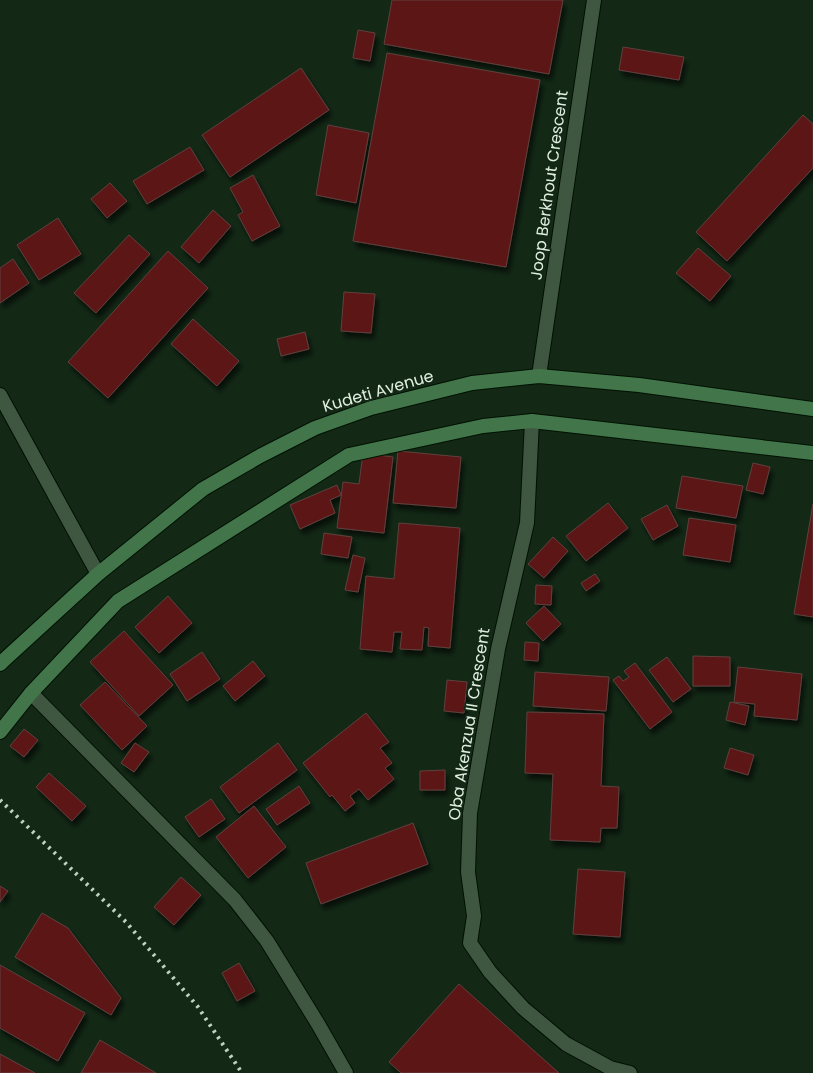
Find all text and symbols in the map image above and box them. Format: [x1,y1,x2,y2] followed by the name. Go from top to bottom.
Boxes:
[524,89,574,281] street label: Joop Berkhout Crescent
[320,364,436,418] street label: Kudeti Avenue
[442,626,496,822] street label: Oba Akenzua II Crescent

